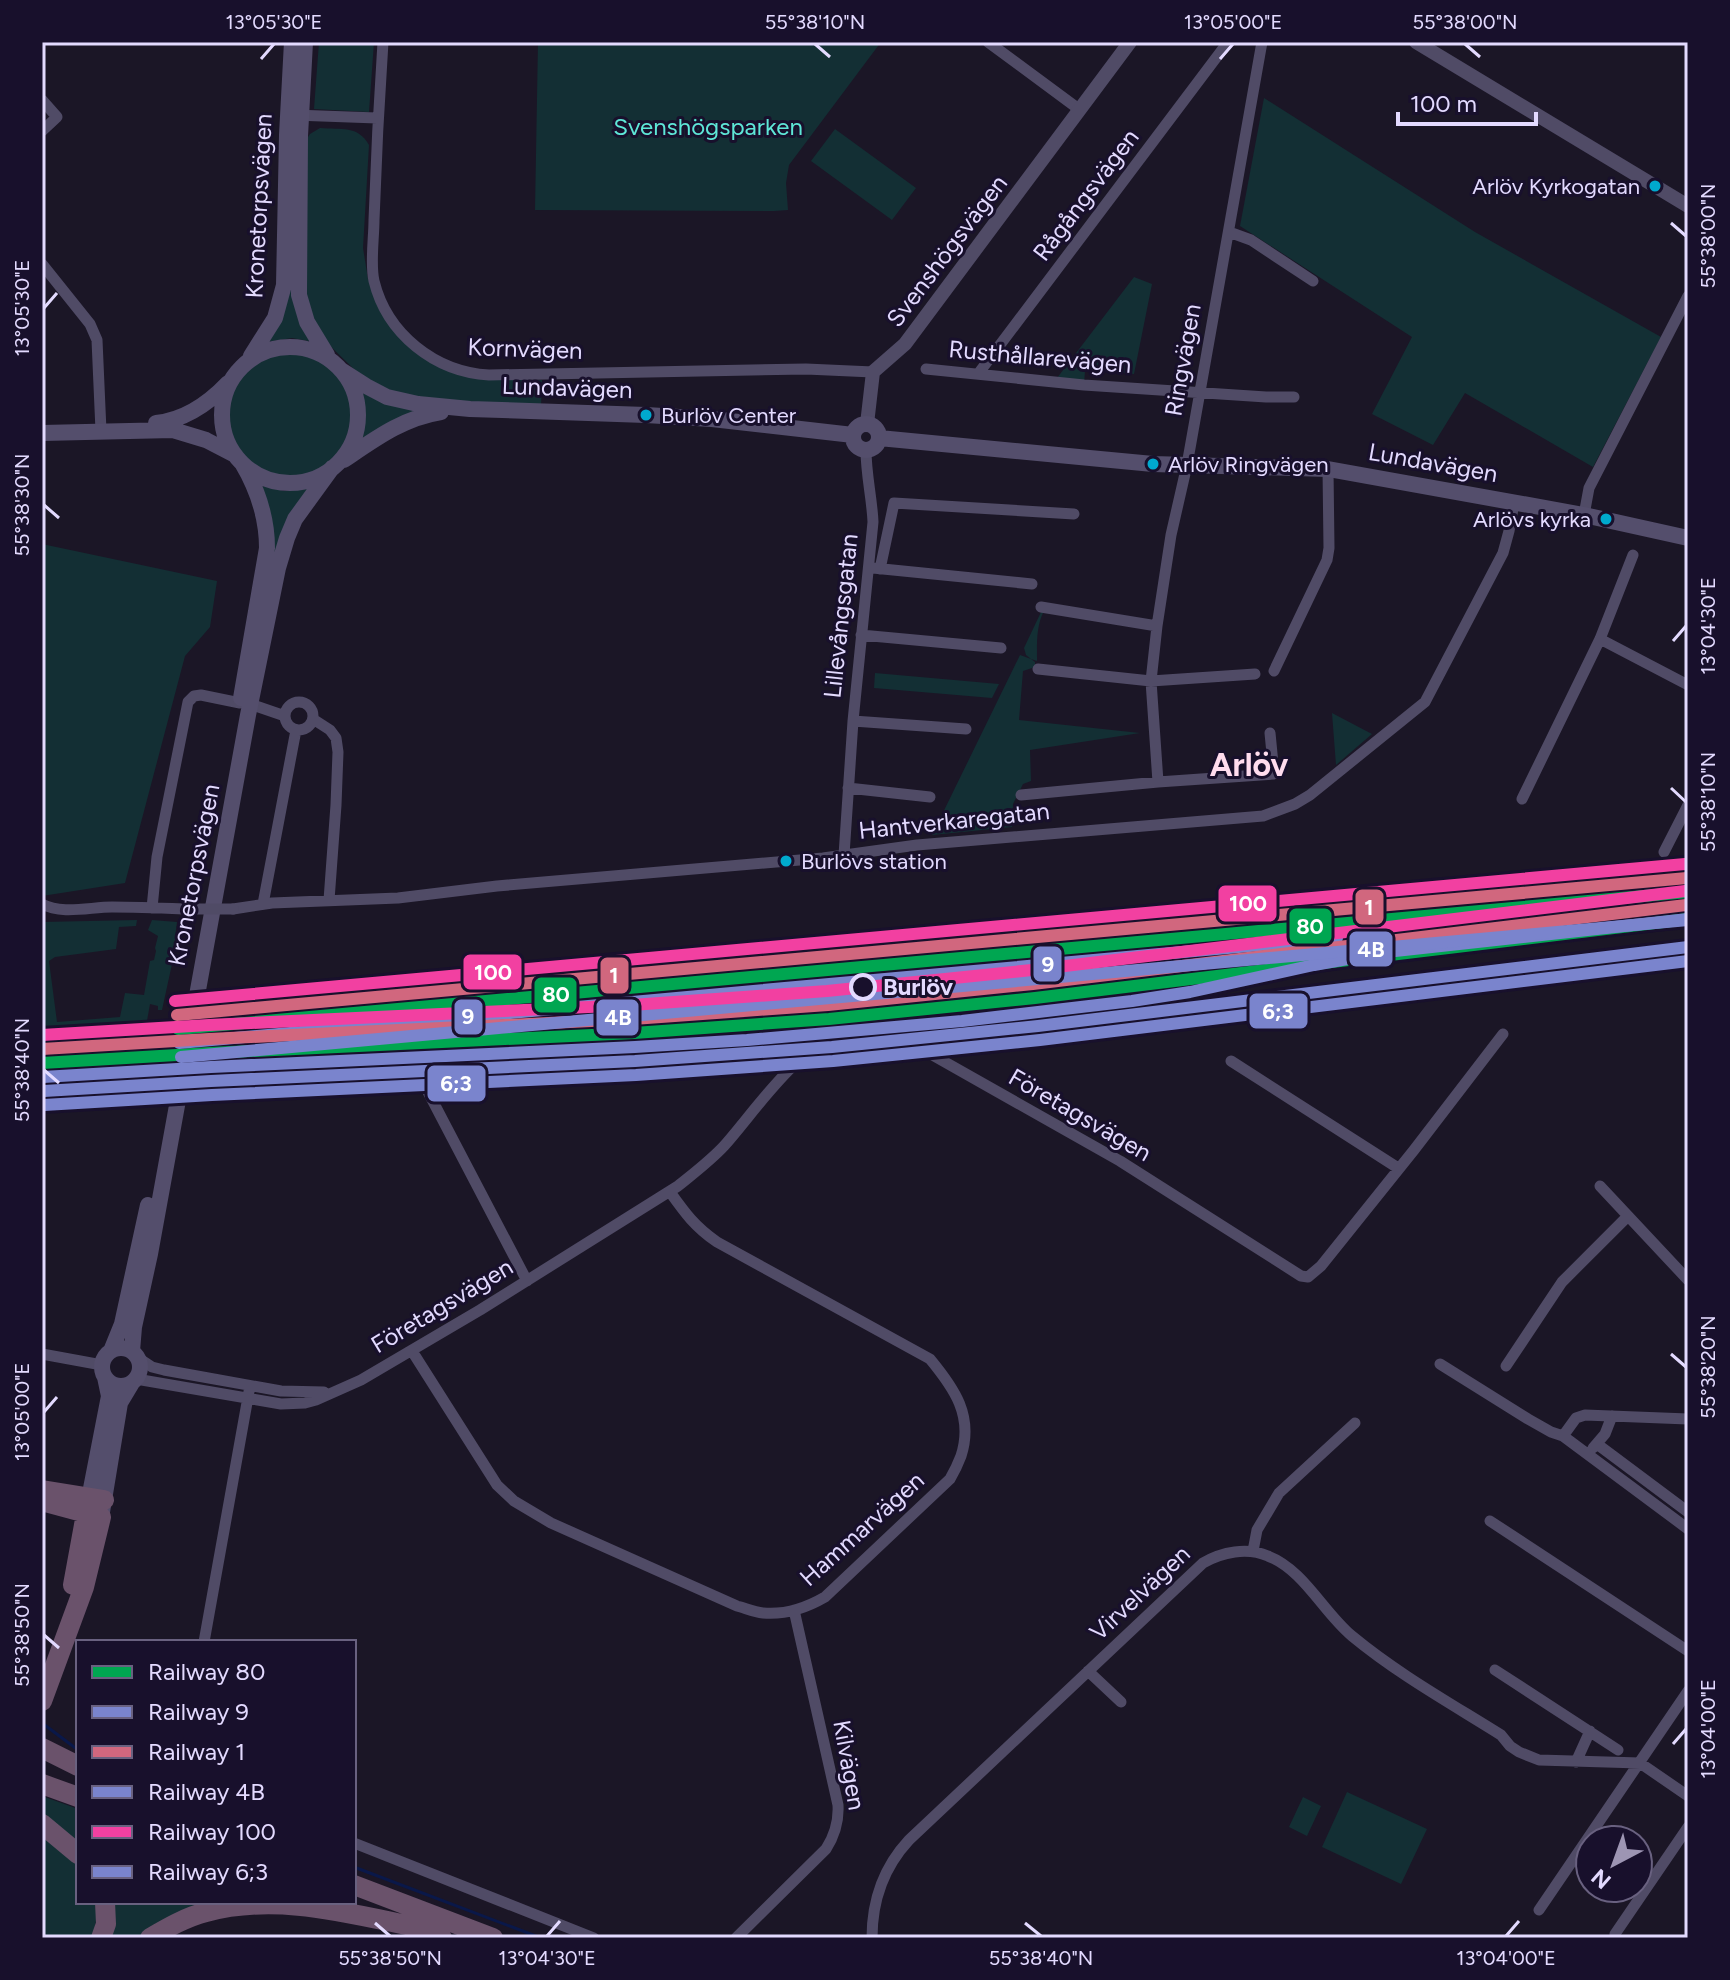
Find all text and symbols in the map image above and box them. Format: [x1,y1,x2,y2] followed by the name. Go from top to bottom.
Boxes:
[226,10,322,34] text: 13°05'30"E
[765,10,865,34] text: 55°38'10"N
[1184,10,1282,34] text: 13°05'00"E
[1412,10,1518,34] text: 55°38'00"N
[1398,76,1536,126] scale bar
[1410,89,1477,118] text: 100 m
[613,112,803,141] park label: Svenshögsparken
[239,113,278,299] street label: Kronetorpsvägen
[1027,123,1145,266] street label: Rågångsvägen
[880,169,1013,332] street label: Svenshögsvägen
[1472,173,1640,200] place label: Arlöv Kyrkogatan
[1647,178,1663,194] marker: Arlöv Kyrkogatan
[1696,183,1720,289] text: 55°38'00"N
[10,260,34,356] text: 13°05'30"E
[1158,302,1207,418] street label: Ringvägen
[467,332,583,365] street label: Kornvägen
[947,334,1133,379] street label: Rusthållarevägen
[501,371,633,404] street label: Lundavägen
[661,402,797,429] place label: Burlöv Center
[638,407,654,423] marker: Burlöv Center
[1366,437,1500,488] street label: Lundavägen
[1168,451,1328,478] place label: Arlöv Ringvägen
[10,453,34,557] text: 55°38'30"N
[1145,456,1161,472] marker: Arlöv Ringvägen
[1473,506,1591,533] place label: Arlövs kyrka
[1598,511,1614,527] marker: Arlövs kyrka
[817,532,864,700] street label: Lillevångsgatan
[1696,577,1720,675] text: 13°04'30"E
[1210,746,1288,784] district label: Arlöv
[1696,752,1720,852] text: 55°38'10"N
[162,781,225,968] street label: Kronetorpsvägen
[857,796,1051,845] street label: Hantverkaregatan
[801,848,947,875] place label: Burlövs station
[778,853,794,869] marker: Burlövs station
[1217,884,1278,923] line badge: 100
[1354,888,1385,926] line badge: 1
[1229,890,1267,917] text: 100
[1364,894,1374,921] text: 1
[1288,907,1333,945] line badge: 80
[1296,913,1324,940] text: 80
[1348,930,1394,968] line badge: 4B
[1357,936,1385,963] text: 4B
[1032,945,1063,983] line badge: 9
[1042,951,1054,978] text: 9
[462,953,523,991] line badge: 100
[599,956,630,995] line badge: 1
[474,959,512,986] text: 100
[609,962,619,989] text: 1
[883,972,954,1001] place label: Burlöv
[850,974,876,1000] marker: Burlöv
[533,976,578,1014] line badge: 80
[542,981,570,1008] text: 80
[1248,992,1309,1030] line badge: 6;3
[453,998,484,1036] line badge: 9
[595,998,640,1037] line badge: 4B
[1262,998,1294,1025] text: 6;3
[462,1003,474,1030] text: 9
[604,1004,632,1031] text: 4B
[10,1018,34,1122] text: 55°38'40"N
[1004,1062,1157,1167] street label: Företagsvägen
[426,1064,487,1103] line badge: 6;3
[440,1070,472,1097] text: 6;3
[366,1252,518,1359] street label: Företagsvägen
[1696,1315,1720,1419] text: 55°38'20"N
[10,1363,34,1461] text: 13°05'00"E
[794,1465,930,1592] street label: Hammarvägen
[1084,1539,1196,1646] street label: Virvelvägen
[10,1583,34,1687] text: 55°38'50"N
[76,1640,356,1904] legend
[148,1657,265,1686] text: Railway 80
[1696,1679,1720,1779] text: 13°04'00"E
[148,1697,249,1726] text: Railway 9
[827,1718,872,1812] street label: Kilvägen
[148,1737,245,1766] text: Railway 1
[148,1777,265,1806] text: Railway 4B
[148,1817,276,1846] text: Railway 100
[1574,1824,1654,1904] north arrow
[148,1857,268,1886] text: Railway 6;3
[1586,1863,1616,1894] text: N
[338,1946,442,1970] text: 55°38'50"N
[498,1946,596,1970] text: 13°04'30"E
[989,1946,1093,1970] text: 55°38'40"N
[1456,1946,1556,1970] text: 13°04'00"E

